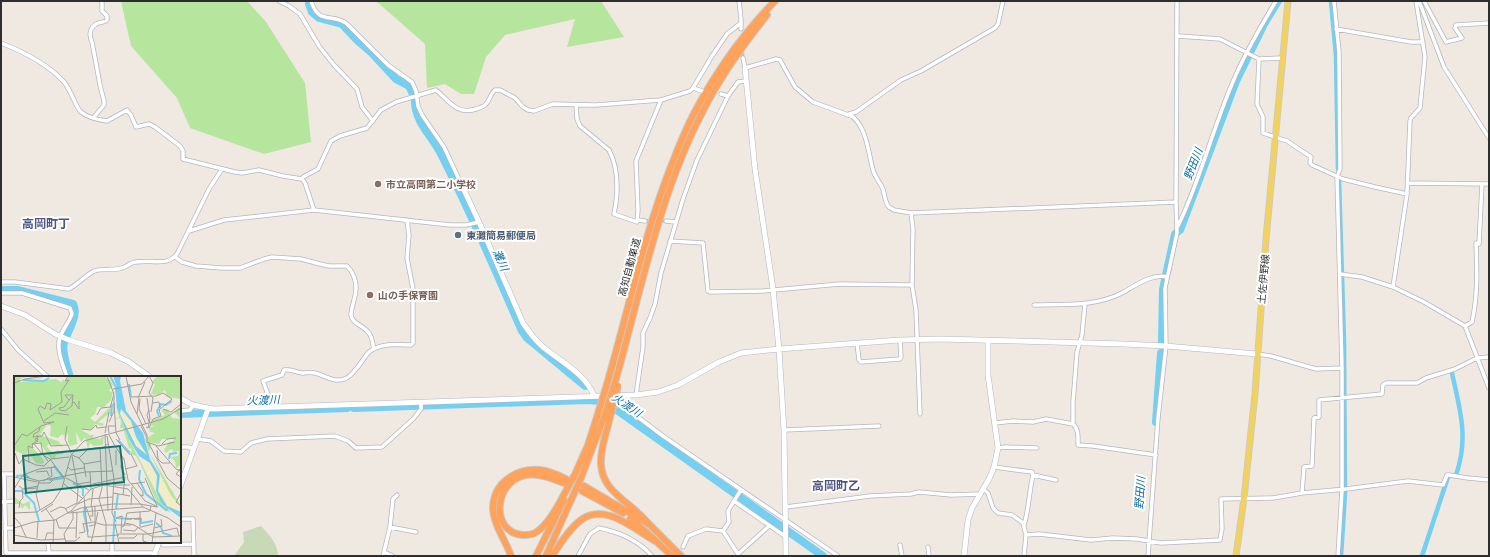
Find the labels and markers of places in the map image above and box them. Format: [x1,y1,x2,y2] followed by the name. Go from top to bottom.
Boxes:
[386,178,476,191] place label: 市立高岡第二小学校
[373,179,383,189] marker: 市立高岡第二小学校
[466,229,536,242] place label: 東灘簡易郵便局
[453,230,463,240] marker: 東灘簡易郵便局
[378,289,438,302] place label: 山の手保育園
[365,290,375,300] marker: 山の手保育園

